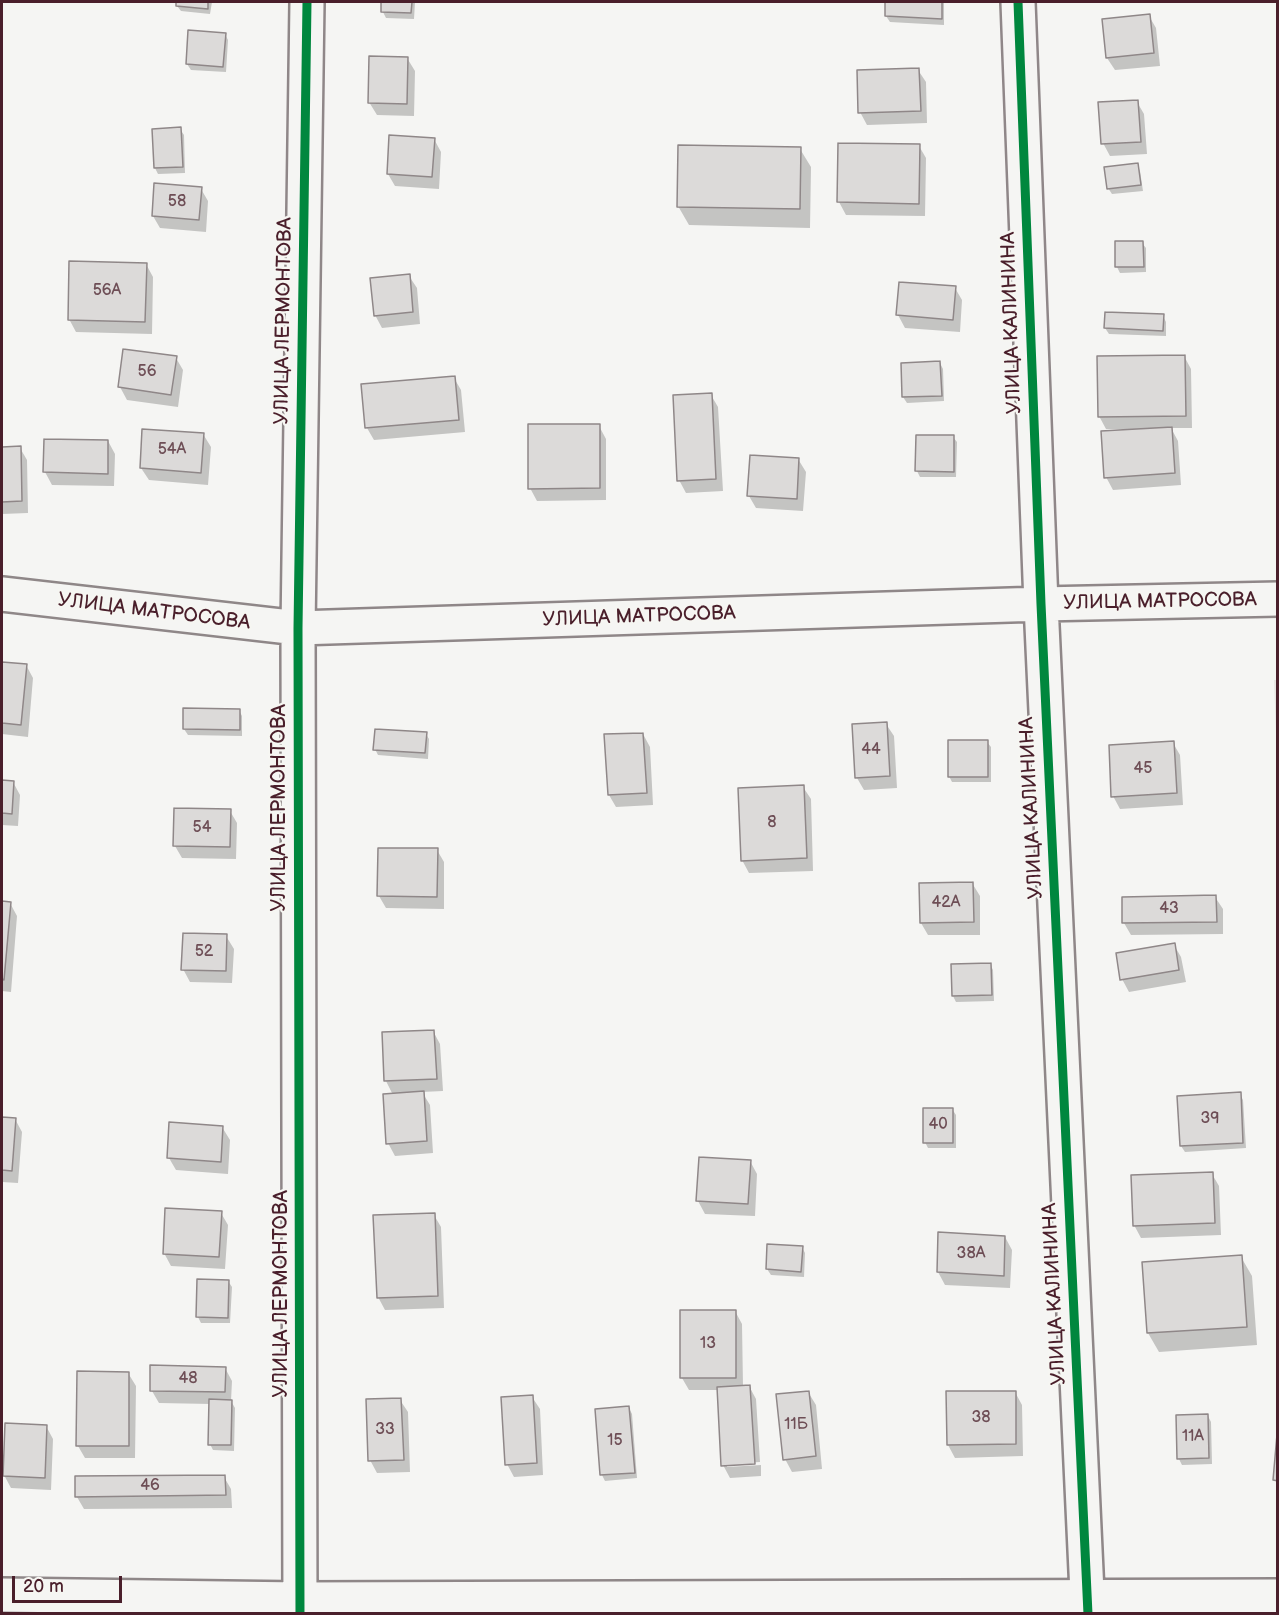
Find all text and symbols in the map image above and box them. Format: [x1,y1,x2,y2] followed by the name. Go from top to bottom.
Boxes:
[168,192,186,212] house number: 58
[270,217,298,425] street label: УЛИЦА ЛЕРМОНТОВА
[997,231,1027,415] street label: УЛИЦА КАЛИНИНА
[93,281,121,301] house number: 56А
[138,362,156,382] house number: 56
[158,440,186,460] house number: 54А
[56,588,252,636] street label: УЛИЦА МАТРОСОВА
[1063,588,1257,616] street label: УЛИЦА МАТРОСОВА
[542,602,736,632] street label: УЛИЦА МАТРОСОВА
[268,704,292,912] street label: УЛИЦА ЛЕРМОНТОВА
[1015,716,1049,900] street label: УЛИЦА КАЛИНИНА
[861,740,881,760] house number: 44
[1134,759,1152,779] house number: 45
[767,813,777,833] house number: 8
[193,818,211,838] house number: 54
[932,893,960,913] house number: 42А
[1159,899,1179,919] house number: 43
[195,942,213,962] house number: 52
[1200,1109,1220,1129] house number: 39
[928,1115,948,1135] house number: 40
[270,1190,294,1398] street label: УЛИЦА ЛЕРМОНТОВА
[1038,1202,1072,1386] street label: УЛИЦА КАЛИНИНА
[957,1244,985,1264] house number: 38А
[700,1334,716,1354] house number: 13
[178,1369,198,1389] house number: 48
[971,1408,991,1428] house number: 38
[784,1415,808,1435] house number: 11Б
[375,1420,395,1440] house number: 33
[1182,1427,1204,1447] house number: 11А
[607,1431,623,1451] house number: 15
[140,1476,160,1496] house number: 46
[15,1564,124,1602] scale bar
[23,1576,64,1597] text: 20 m

